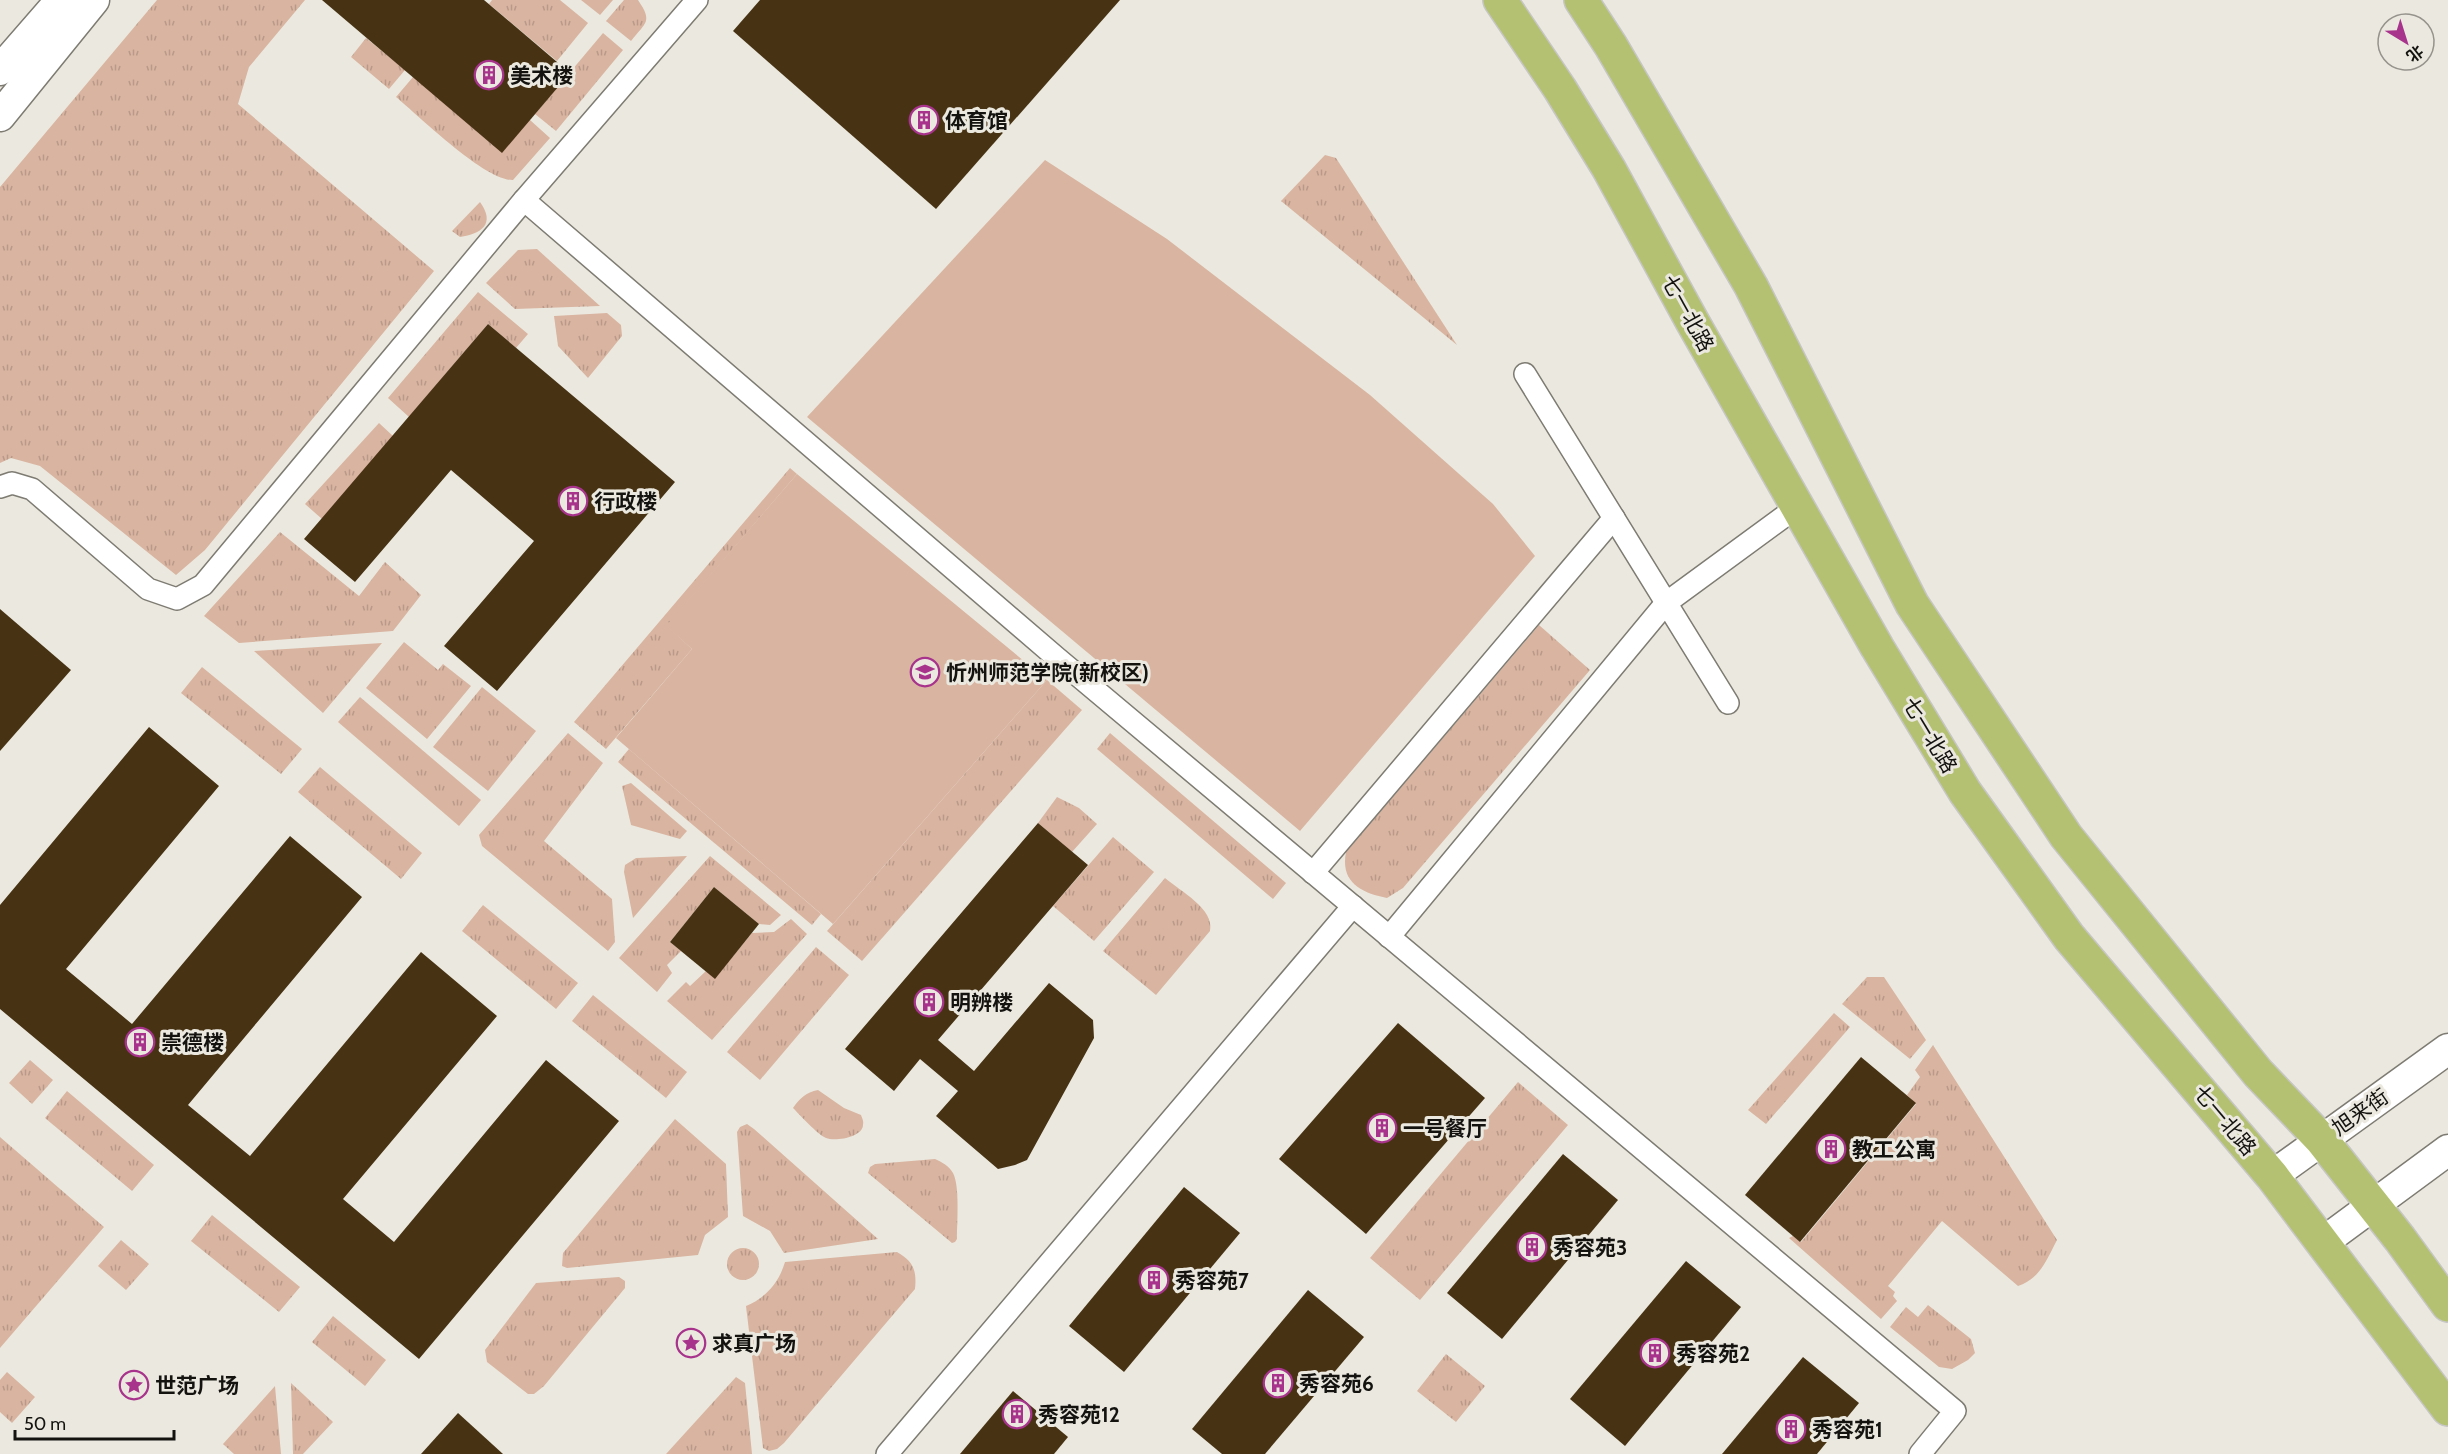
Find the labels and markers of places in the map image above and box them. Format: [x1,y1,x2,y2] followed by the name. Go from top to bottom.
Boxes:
[473,59,505,91] building icon: 美术楼
[510,63,573,88] place label: 美术楼
[908,104,940,136] building icon: 体育馆
[945,108,1008,133] place label: 体育馆
[557,485,589,517] building icon: 行政楼
[594,489,657,514] place label: 行政楼
[909,656,941,688] school or university icon: 忻州师范学院(新校区)
[946,660,1149,685] place label: 忻州师范学院(新校区)
[913,986,945,1018] building icon: 明辨楼
[950,990,1013,1015] place label: 明辨楼
[124,1026,156,1058] building icon: 崇德楼
[161,1030,224,1055] place label: 崇德楼
[1366,1112,1398,1144] building icon: 一号餐厅
[1403,1116,1487,1141] place label: 一号餐厅
[1815,1133,1847,1165] building icon: 教工公寓
[1852,1137,1936,1162] place label: 教工公寓
[1516,1231,1548,1263] building icon: 秀容苑3
[1553,1235,1627,1260] place label: 秀容苑3
[1138,1264,1170,1296] building icon: 秀容苑7
[1175,1268,1249,1293] place label: 秀容苑7
[675,1327,707,1359] place icon: 求真广场
[712,1331,796,1356] place label: 求真广场
[1639,1337,1671,1369] building icon: 秀容苑2
[1676,1341,1750,1366] place label: 秀容苑2
[1262,1367,1294,1399] building icon: 秀容苑6
[118,1369,150,1401] place icon: 世范广场
[1299,1371,1374,1396] place label: 秀容苑6
[155,1373,239,1398] place label: 世范广场
[1001,1398,1033,1430] building icon: 秀容苑12
[1038,1402,1120,1427] place label: 秀容苑12
[1775,1413,1807,1445] building icon: 秀容苑1
[1812,1417,1883,1442] place label: 秀容苑1

